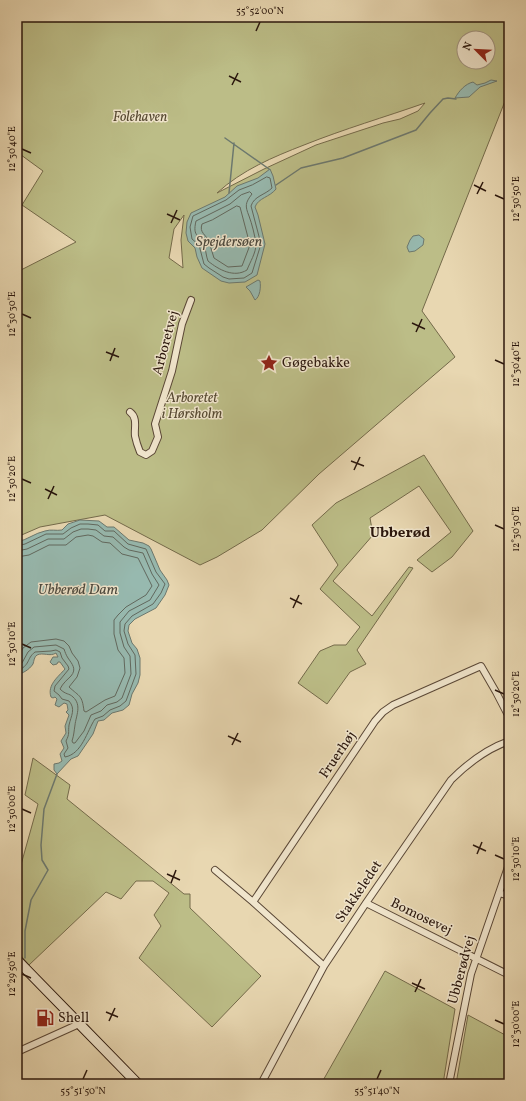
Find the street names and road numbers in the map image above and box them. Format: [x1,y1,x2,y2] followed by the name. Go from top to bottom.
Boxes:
[148,309,184,377] street label: Arboretvej
[315,728,361,782] street label: Fruerhøj
[331,857,387,927] street label: Stakkeledet
[387,894,455,940] street label: Bomosevej
[444,934,480,1006] street label: Ubberødvej

